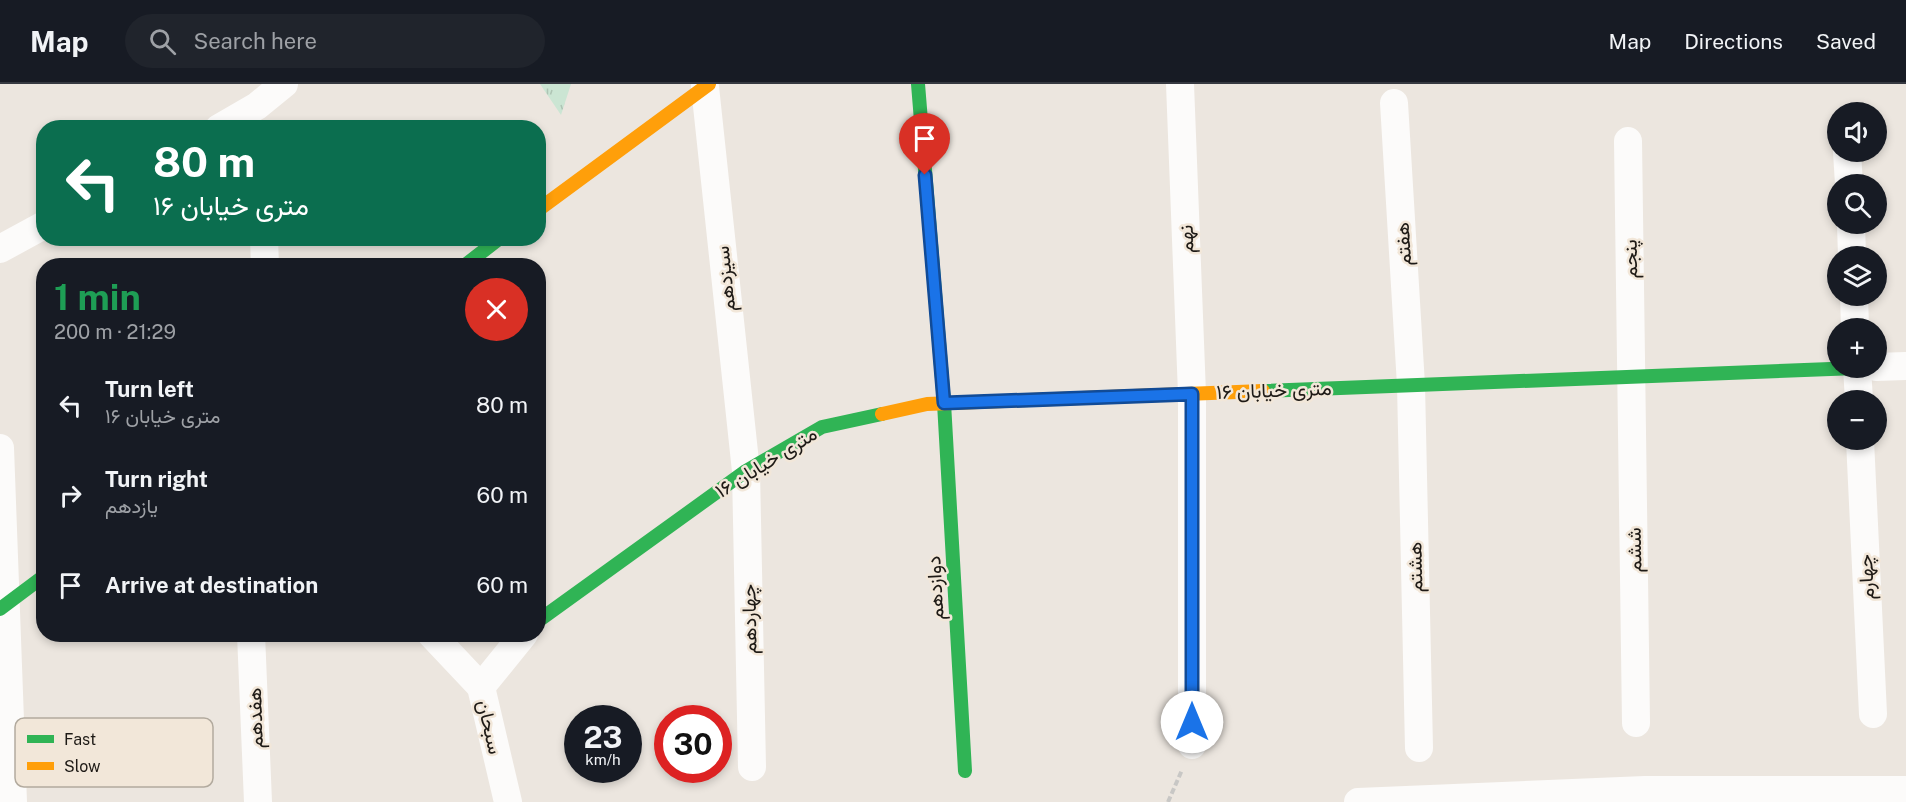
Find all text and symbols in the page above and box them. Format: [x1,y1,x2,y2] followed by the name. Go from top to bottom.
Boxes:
[125,14,545,68] search box
[30,25,89,58] text: Map
[146,25,179,58] icon: search
[194,28,317,54] text: Search here
[1609,29,1651,54] text: Map
[1684,29,1783,54] text: Directions
[1816,29,1876,54] text: Saved
[1827,102,1887,450] map controls
[1827,102,1887,162] button: sound
[899,113,950,175] pin
[908,122,941,155] icon: arrive
[153,137,255,186] text: 80 m
[54,144,132,222] icon: left
[1827,174,1887,234] button: search
[153,189,309,221] text: ۱۶ متری خیابان
[1390,221,1417,266] street label: هفتم
[1174,224,1199,254] street label: نهم
[1618,239,1644,279] street label: پنجم
[710,245,741,313] street label: سیزدهم
[1827,246,1887,306] button: layers
[54,276,141,318] text: 1 min
[465,278,528,341] button: close
[1827,318,1887,378] button: +
[54,320,176,344] text: 200 m · 21:29
[105,376,194,402] text: Turn left
[1216,376,1332,405] street label: ۱۶ متری خیابان
[54,389,87,422] icon: left
[1827,390,1887,450] button: −
[476,392,528,418] text: 80 m
[105,404,220,428] text: ۱۶ متری خیابان
[711,421,822,504] street label: ۱۶ متری خیابان
[105,466,208,492] text: Turn right
[54,479,87,512] icon: right
[477,482,528,508] text: 60 m
[105,494,158,518] text: یازدهم
[1622,527,1647,573] street label: ششم
[1403,541,1428,593] street label: هشتم
[1853,553,1881,600] street label: چهارم
[921,555,950,621] street label: دوازدهم
[54,569,87,602] icon: arrive
[105,572,318,598] text: Arrive at destination
[477,572,528,598] text: 60 m
[736,584,764,654] street label: چهاردهم
[242,687,269,749] street label: هفدهم
[1160,690,1224,754] position arrow
[472,697,508,757] street label: سبحان
[654,705,732,783] speed limit sign: 30
[15,718,213,787] legend
[583,719,623,755] text: 23
[64,730,96,749] text: Fast
[585,751,621,768] text: km/h
[64,757,101,776] text: Slow

